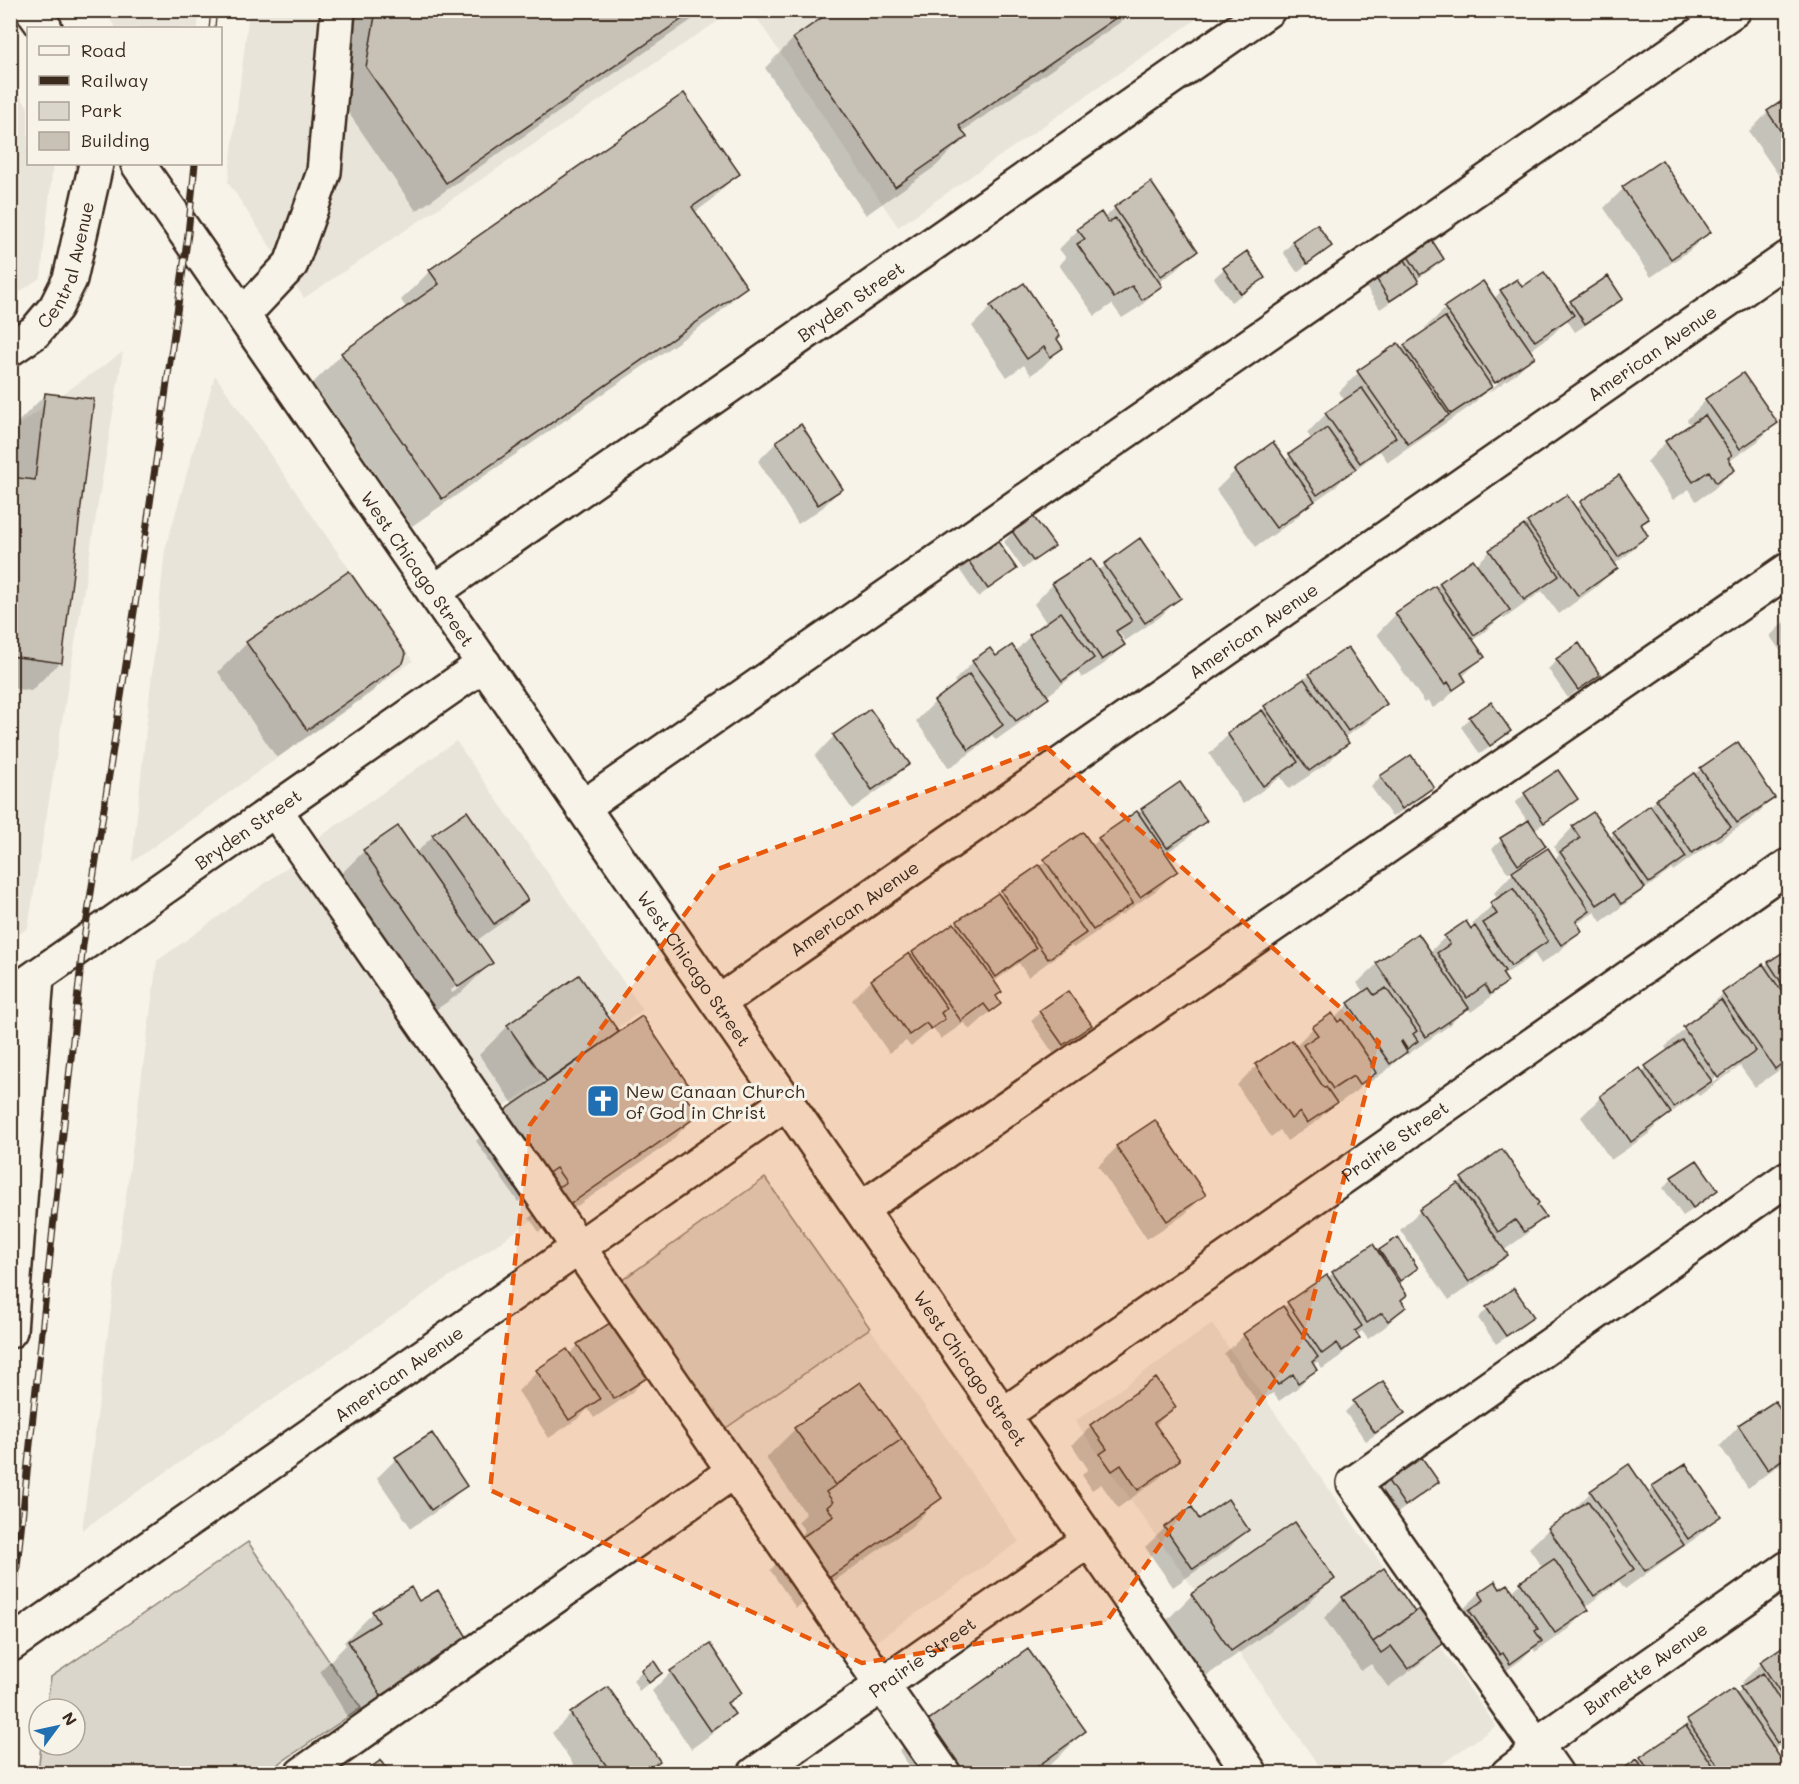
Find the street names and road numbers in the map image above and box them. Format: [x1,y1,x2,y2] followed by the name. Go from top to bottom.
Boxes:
[31,199,99,333] street label: Central Avenue
[792,256,909,347] street label: Bryden Street
[1583,299,1721,406] street label: American Avenue
[356,486,480,651] street label: West Chicago Street
[1184,577,1322,684] street label: American Avenue
[190,783,306,875] street label: Bryden Street
[785,855,924,962] street label: American Avenue
[632,886,756,1051] street label: West Chicago Street
[1336,1095,1453,1187] street label: Prairie Street
[908,1286,1033,1451] street label: West Chicago Street
[329,1320,468,1427] street label: American Avenue
[864,1611,980,1703] street label: Prairie Street
[1578,1616,1712,1720] street label: Burnette Avenue

